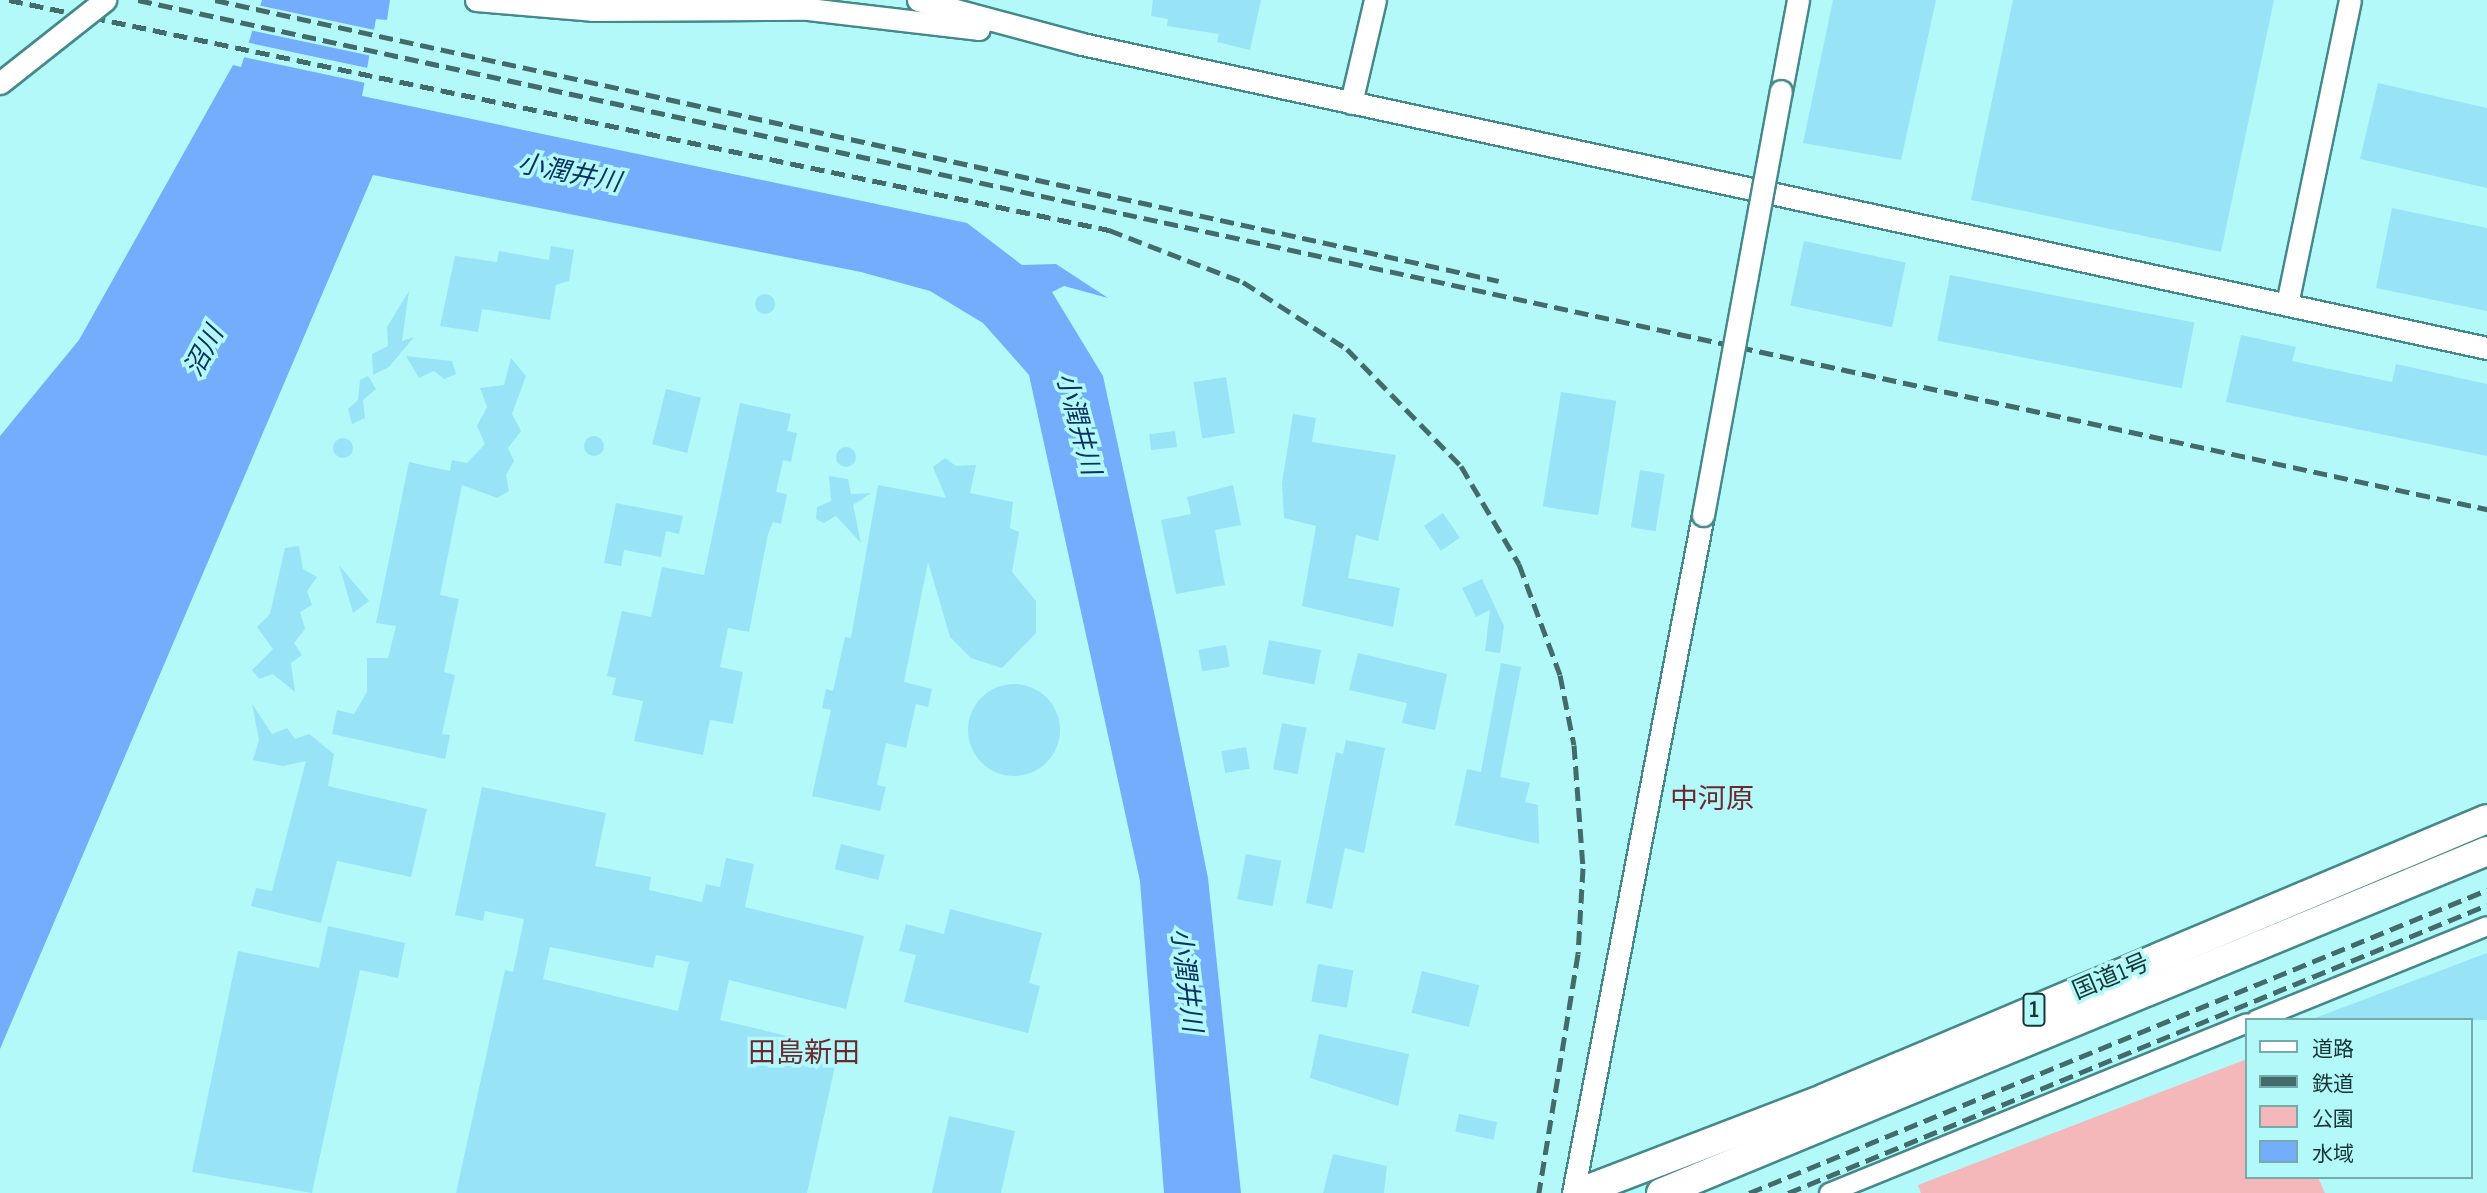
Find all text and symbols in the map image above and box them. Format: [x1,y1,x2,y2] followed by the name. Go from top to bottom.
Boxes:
[515,149,623,199] water label: 小潤井川
[179,322,231,382] water label: 沼川
[1048,370,1106,478] water label: 小潤井川
[1670,783,1754,817] district label: 中河原
[1163,926,1207,1034] water label: 小潤井川
[2068,948,2154,1006] street label: 国道1号
[2022,990,2046,1030] road number: 1
[2246,1018,2473,1179] legend
[748,1037,860,1071] district label: 田島新田
[2312,1037,2354,1062] text: 道路
[2312,1072,2354,1097] text: 鉄道
[2312,1107,2354,1132] text: 公園
[2312,1142,2354,1167] text: 水域

